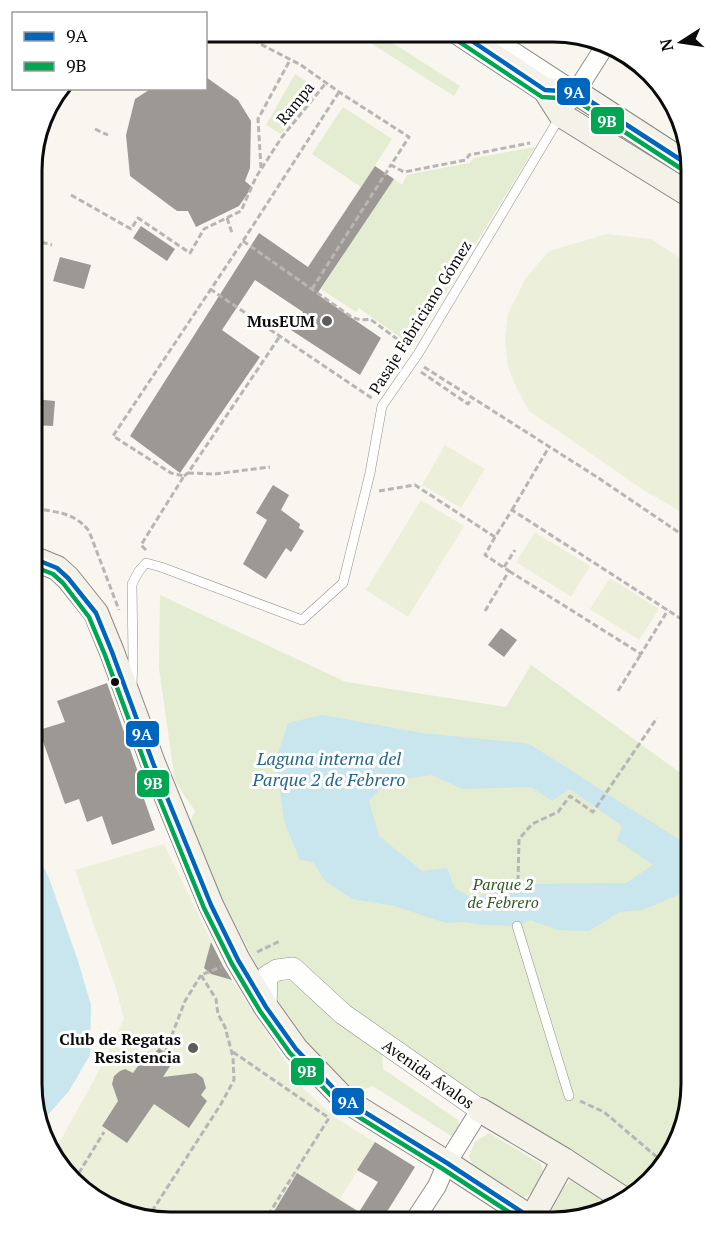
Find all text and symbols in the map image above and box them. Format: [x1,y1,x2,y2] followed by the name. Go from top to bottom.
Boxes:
[12,12,207,90] legend
[651,12,711,72] north arrow
[66,23,89,47] text: 9A
[654,37,678,53] text: N
[66,53,87,77] text: 9B
[271,77,319,129] street label: Rampa
[556,77,591,106] line badge: 9A
[564,81,585,103] text: 9A
[590,106,625,135] line badge: 9B
[597,110,617,132] text: 9B
[364,236,476,398] street label: Pasaje Fabriciano Gómez
[247,310,315,332] place label: MusEUM
[320,314,334,328] marker: MusEUM
[109,676,121,688] unlabelled marker
[125,720,160,748] line badge: 9A
[132,723,153,745] text: 9A
[252,746,405,791] water label: Laguna interna del Parque 2 de Febrero
[136,769,170,798] line badge: 9B
[143,772,163,794] text: 9B
[467,873,539,913] park label: Parque 2 de Febrero
[59,1028,181,1068] place label: Club de Regatas Resistencia
[378,1034,479,1114] street label: Avenida Ávalos
[186,1041,200,1055] marker: Club de Regatas Resistencia
[290,1057,325,1086] line badge: 9B
[297,1060,317,1082] text: 9B
[331,1087,365,1116] line badge: 9A
[338,1091,359,1113] text: 9A

